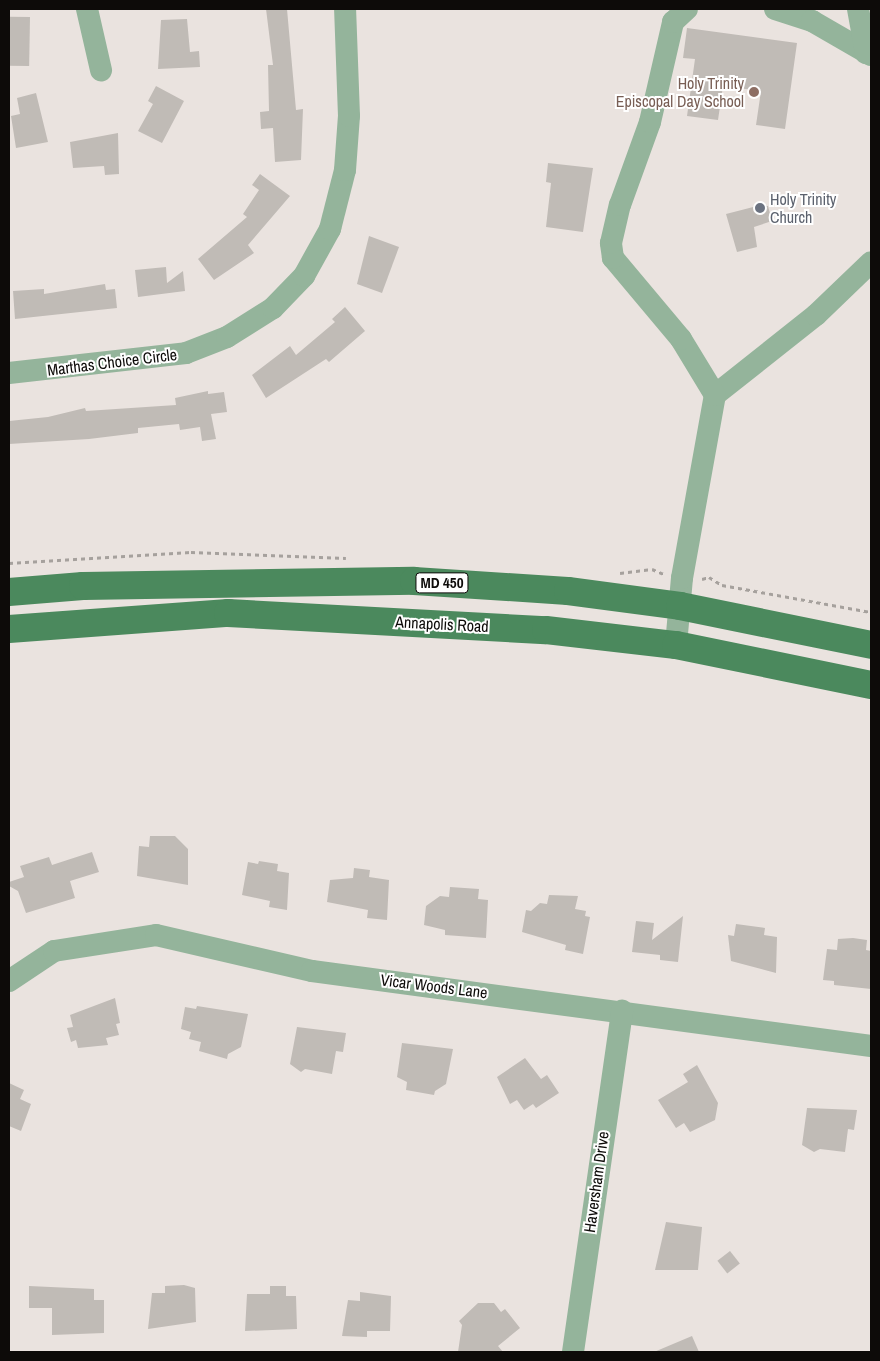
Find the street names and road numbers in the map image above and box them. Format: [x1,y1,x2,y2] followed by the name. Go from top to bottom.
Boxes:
[46,345,178,379] street label: Marthas Choice Circle
[414,570,470,596] road number: MD 450
[395,612,489,636] street label: Annapolis Road
[379,970,489,1002] street label: Vicar Woods Lane
[579,1130,613,1234] street label: Haversham Drive

